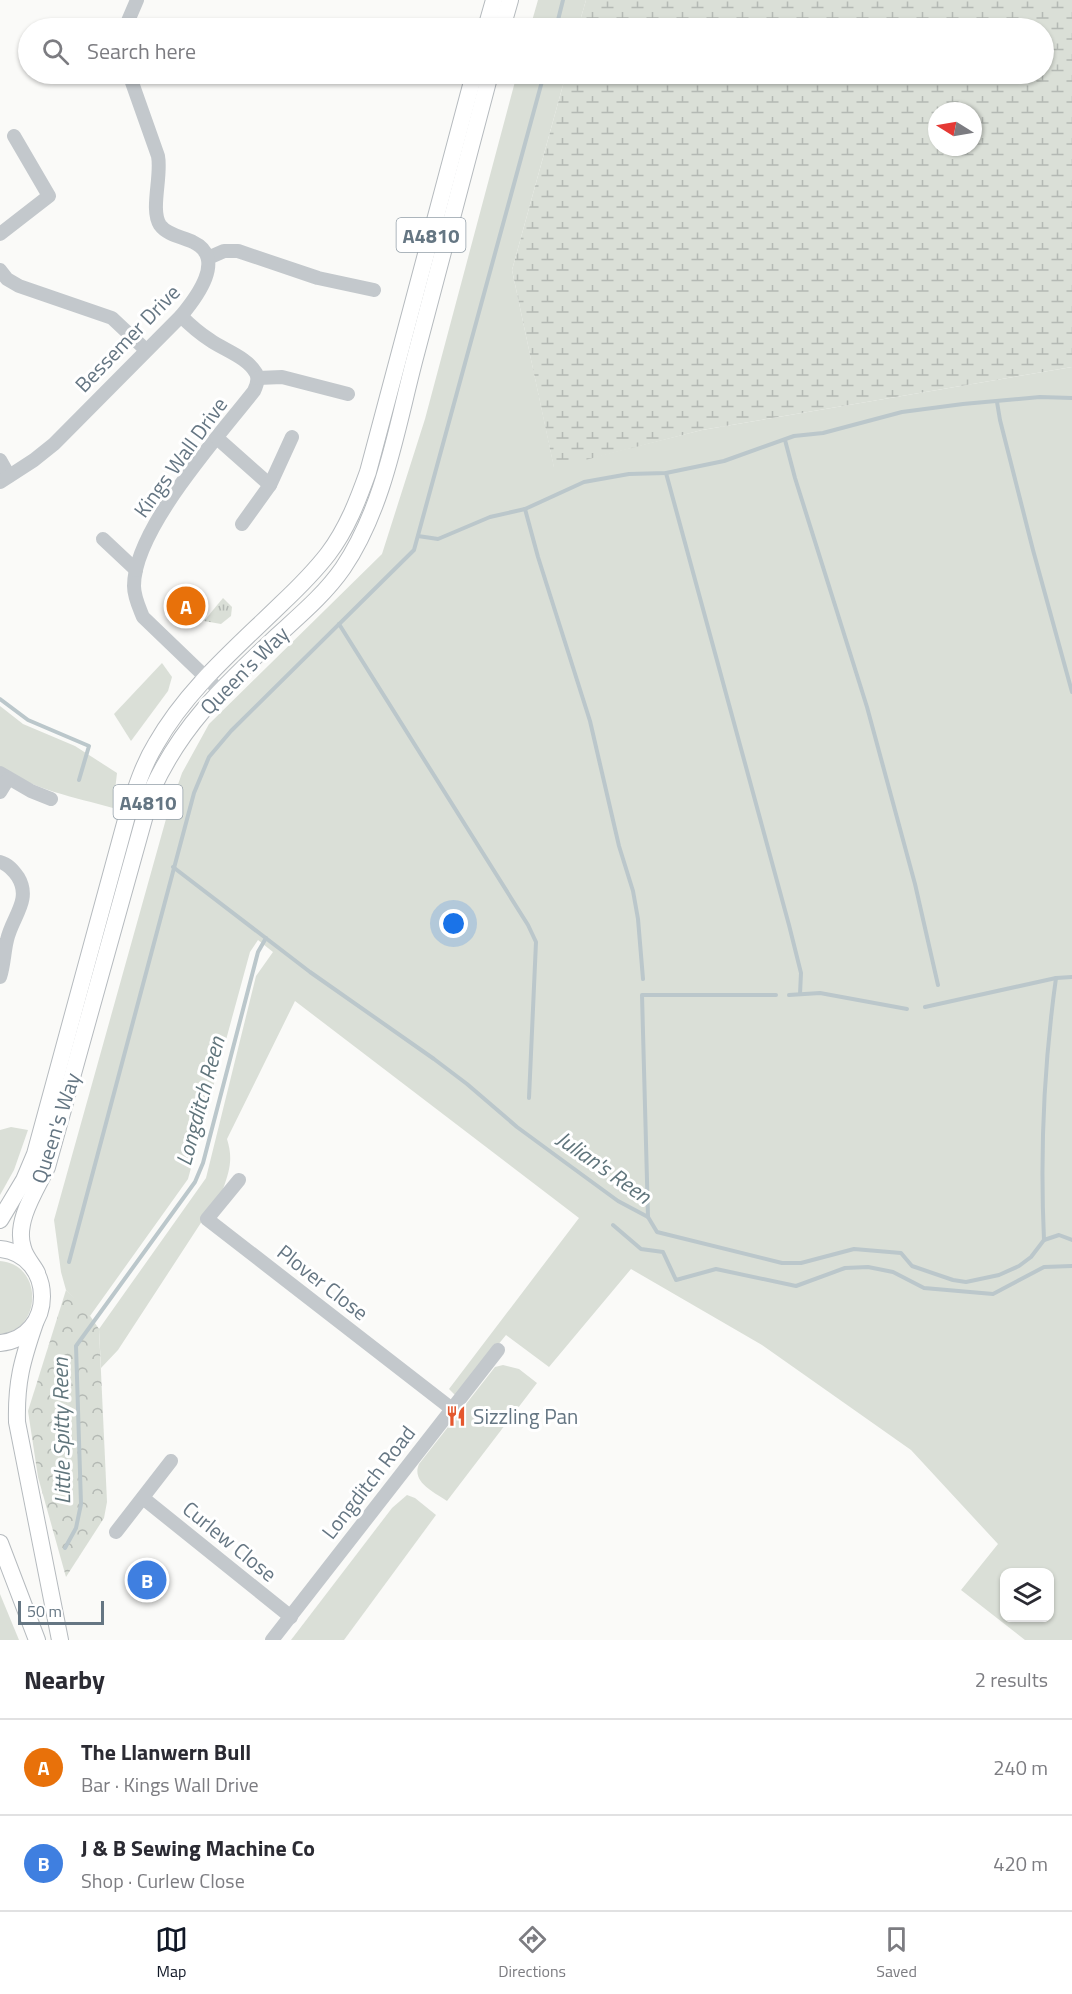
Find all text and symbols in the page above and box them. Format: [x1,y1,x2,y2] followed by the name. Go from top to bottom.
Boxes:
[18,18,1054,84] search box
[87,34,196,68] text: Search here
[39,35,72,68] icon: search
[928,102,982,156] north arrow
[396,218,466,252] road number: A4810
[67,277,187,399] street label: Bessemer Drive
[125,390,235,524] street label: Kings Wall Drive
[166,584,206,628] pin: A
[192,618,296,722] street label: Queen's Way
[114,785,182,819] road number: A4810
[439,909,468,938] your location
[166,1032,234,1169] water label: Longditch Reen
[22,1068,88,1188] street label: Queen's Way
[550,1122,659,1213] water label: Julian's Reen
[270,1236,376,1328] street label: Plover Close
[43,1356,79,1505] water label: Little Spitty Reen
[473,1400,578,1432] place label: Sizzling Pan
[444,1404,468,1428] restaurant icon: Sizzling Pan
[313,1418,423,1546] street label: Longditch Road
[176,1493,284,1589] street label: Curlew Close
[128,1558,166,1602] pin: B
[1000,1568,1054,1622] map controls
[1000,1568,1054,1622] button: layers
[18,1598,104,1626] scale bar
[27,1599,62,1623] text: 50 m
[24,1660,105,1699] text: Nearby
[975,1664,1048,1695] text: 2 results
[81,1735,251,1769] text: The Llanwern Bull
[37,1752,50,1783] text: A
[993,1752,1048,1783] text: 240 m
[81,1769,259,1800] text: Bar · Kings Wall Drive
[81,1831,315,1865] text: J & B Sewing Machine Co
[37,1848,50,1879] text: B
[993,1848,1048,1879] text: 420 m
[81,1865,245,1896] text: Shop · Curlew Close
[155,1923,188,1983] tab: Map
[498,1923,566,1983] tab: Directions
[876,1923,917,1983] tab: Saved

